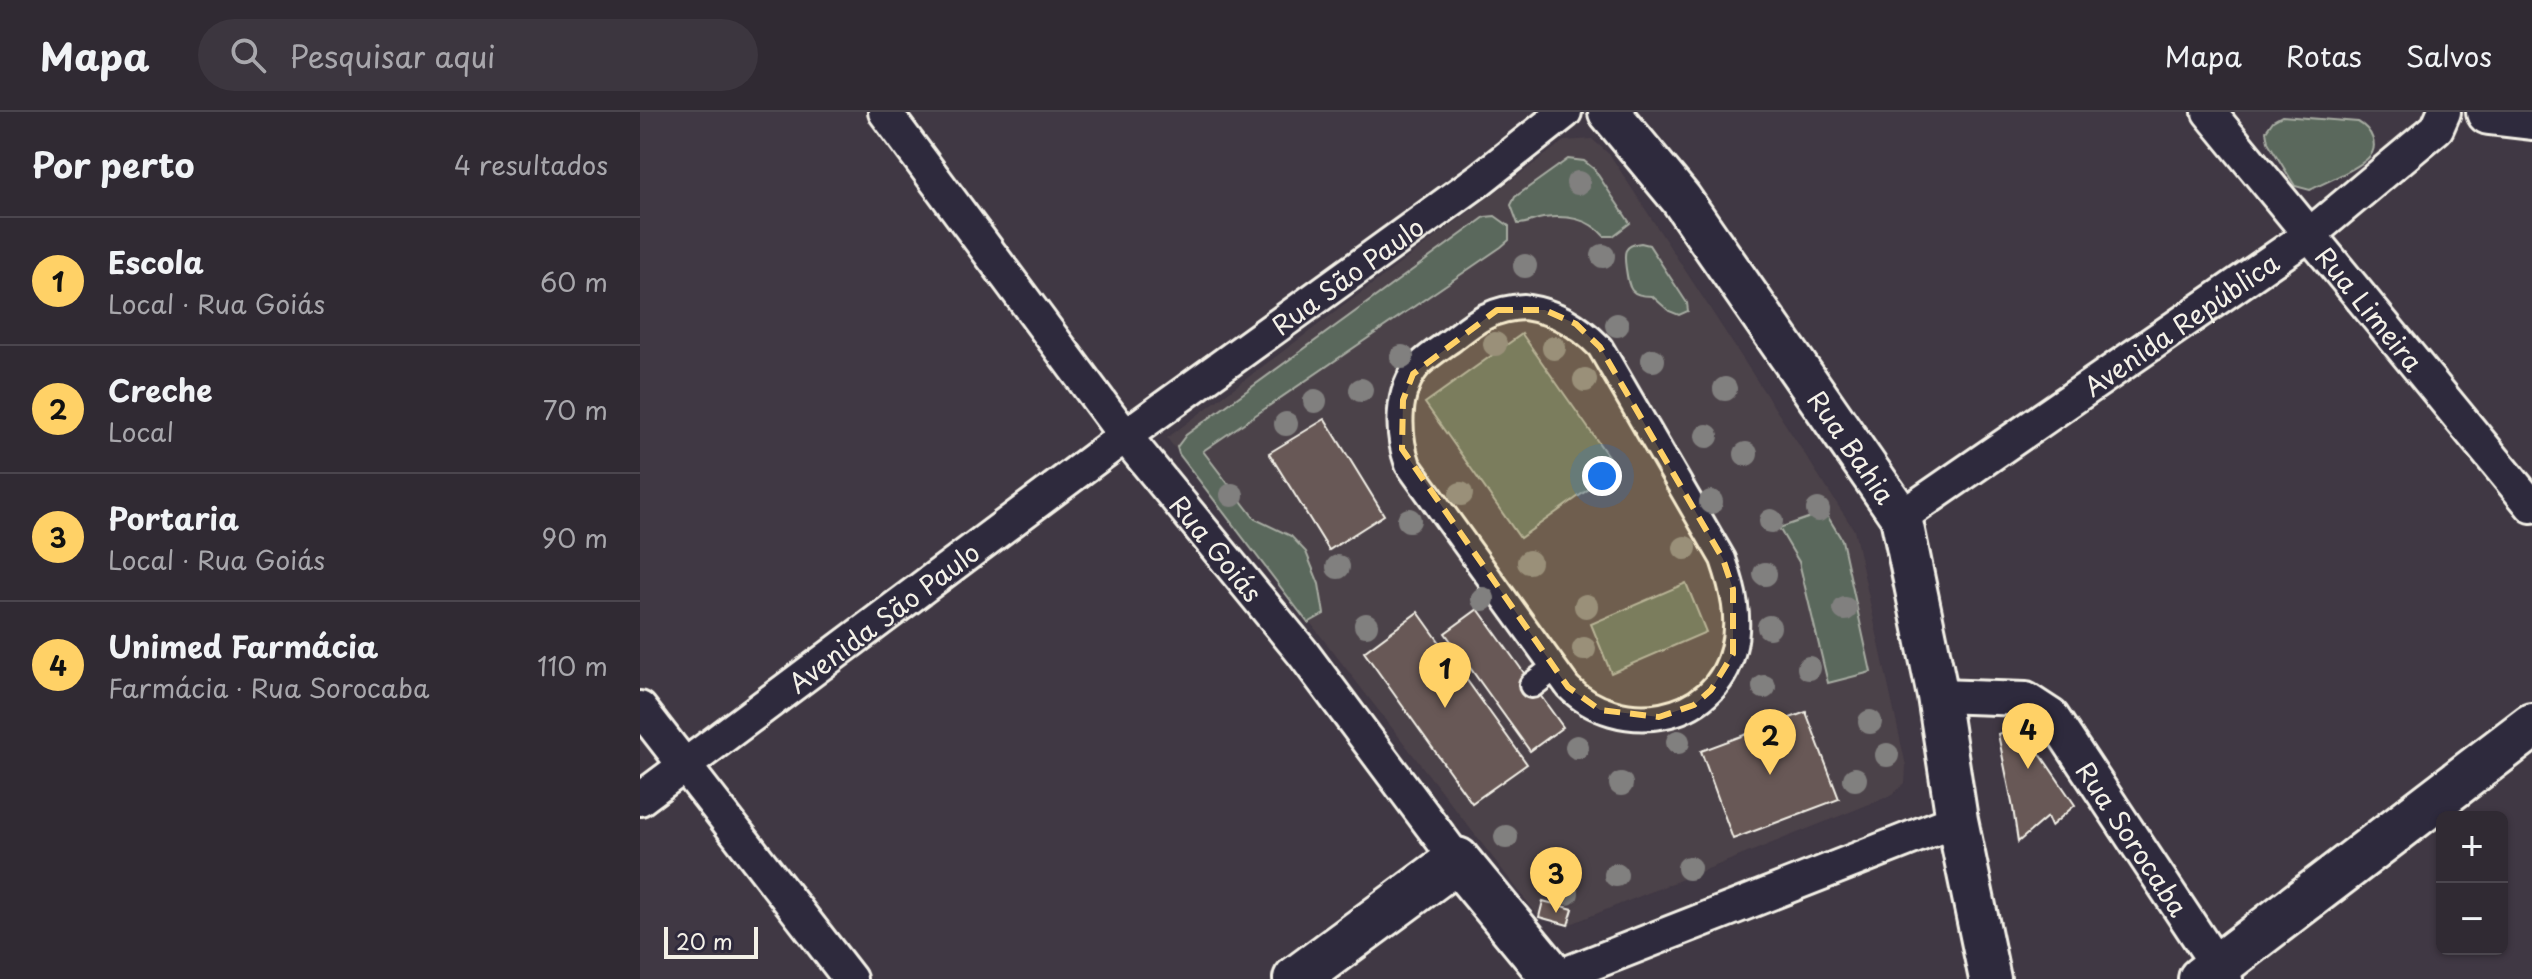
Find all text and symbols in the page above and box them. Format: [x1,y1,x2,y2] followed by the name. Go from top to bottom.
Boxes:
[198,19,758,91] search box
[40,27,150,84] text: Mapa
[226,33,270,77] icon: search
[290,33,495,78] text: Pesquisar aqui
[2165,34,2242,77] text: Mapa
[2286,34,2362,77] text: Rotas
[2406,34,2492,77] text: Salvos
[32,138,194,190] text: Por perto
[454,145,608,184] text: 4 resultados
[1263,207,1431,344] street label: Rua São Paulo
[2307,238,2433,380] street label: Rua Limeira
[108,239,204,284] text: Escola
[2075,242,2287,405] street label: Avenida República
[52,262,64,301] text: 1
[540,262,608,301] text: 60 m
[108,284,325,323] text: Local · Rua Goiás
[108,367,213,412] text: Creche
[1799,382,1905,511] street label: Rua Bahia
[49,390,67,429] text: 2
[543,390,608,429] text: 70 m
[108,412,174,451] text: Local
[1582,456,1622,496] your location
[1161,486,1272,610] street label: Rua Goiás
[108,495,239,540] text: Portaria
[49,518,67,557] text: 3
[541,518,608,557] text: 90 m
[779,532,987,701] street label: Avenida São Paulo
[108,540,325,579] text: Local · Rua Goiás
[108,623,378,668] text: Unimed Farmácia
[1419,642,1471,708] pin: 1
[49,646,67,685] text: 4
[537,646,608,685] text: 110 m
[108,668,429,707] text: Farmácia · Rua Sorocaba
[2002,703,2054,769] pin: 4
[1744,709,1796,775] pin: 2
[2068,753,2199,924] street label: Rua Sorocaba
[2436,811,2508,955] map controls
[2436,811,2508,883] button: +
[1530,847,1582,913] pin: 3
[2436,883,2508,955] button: −
[664,923,758,959] scale bar
[676,924,733,957] text: 20 m

